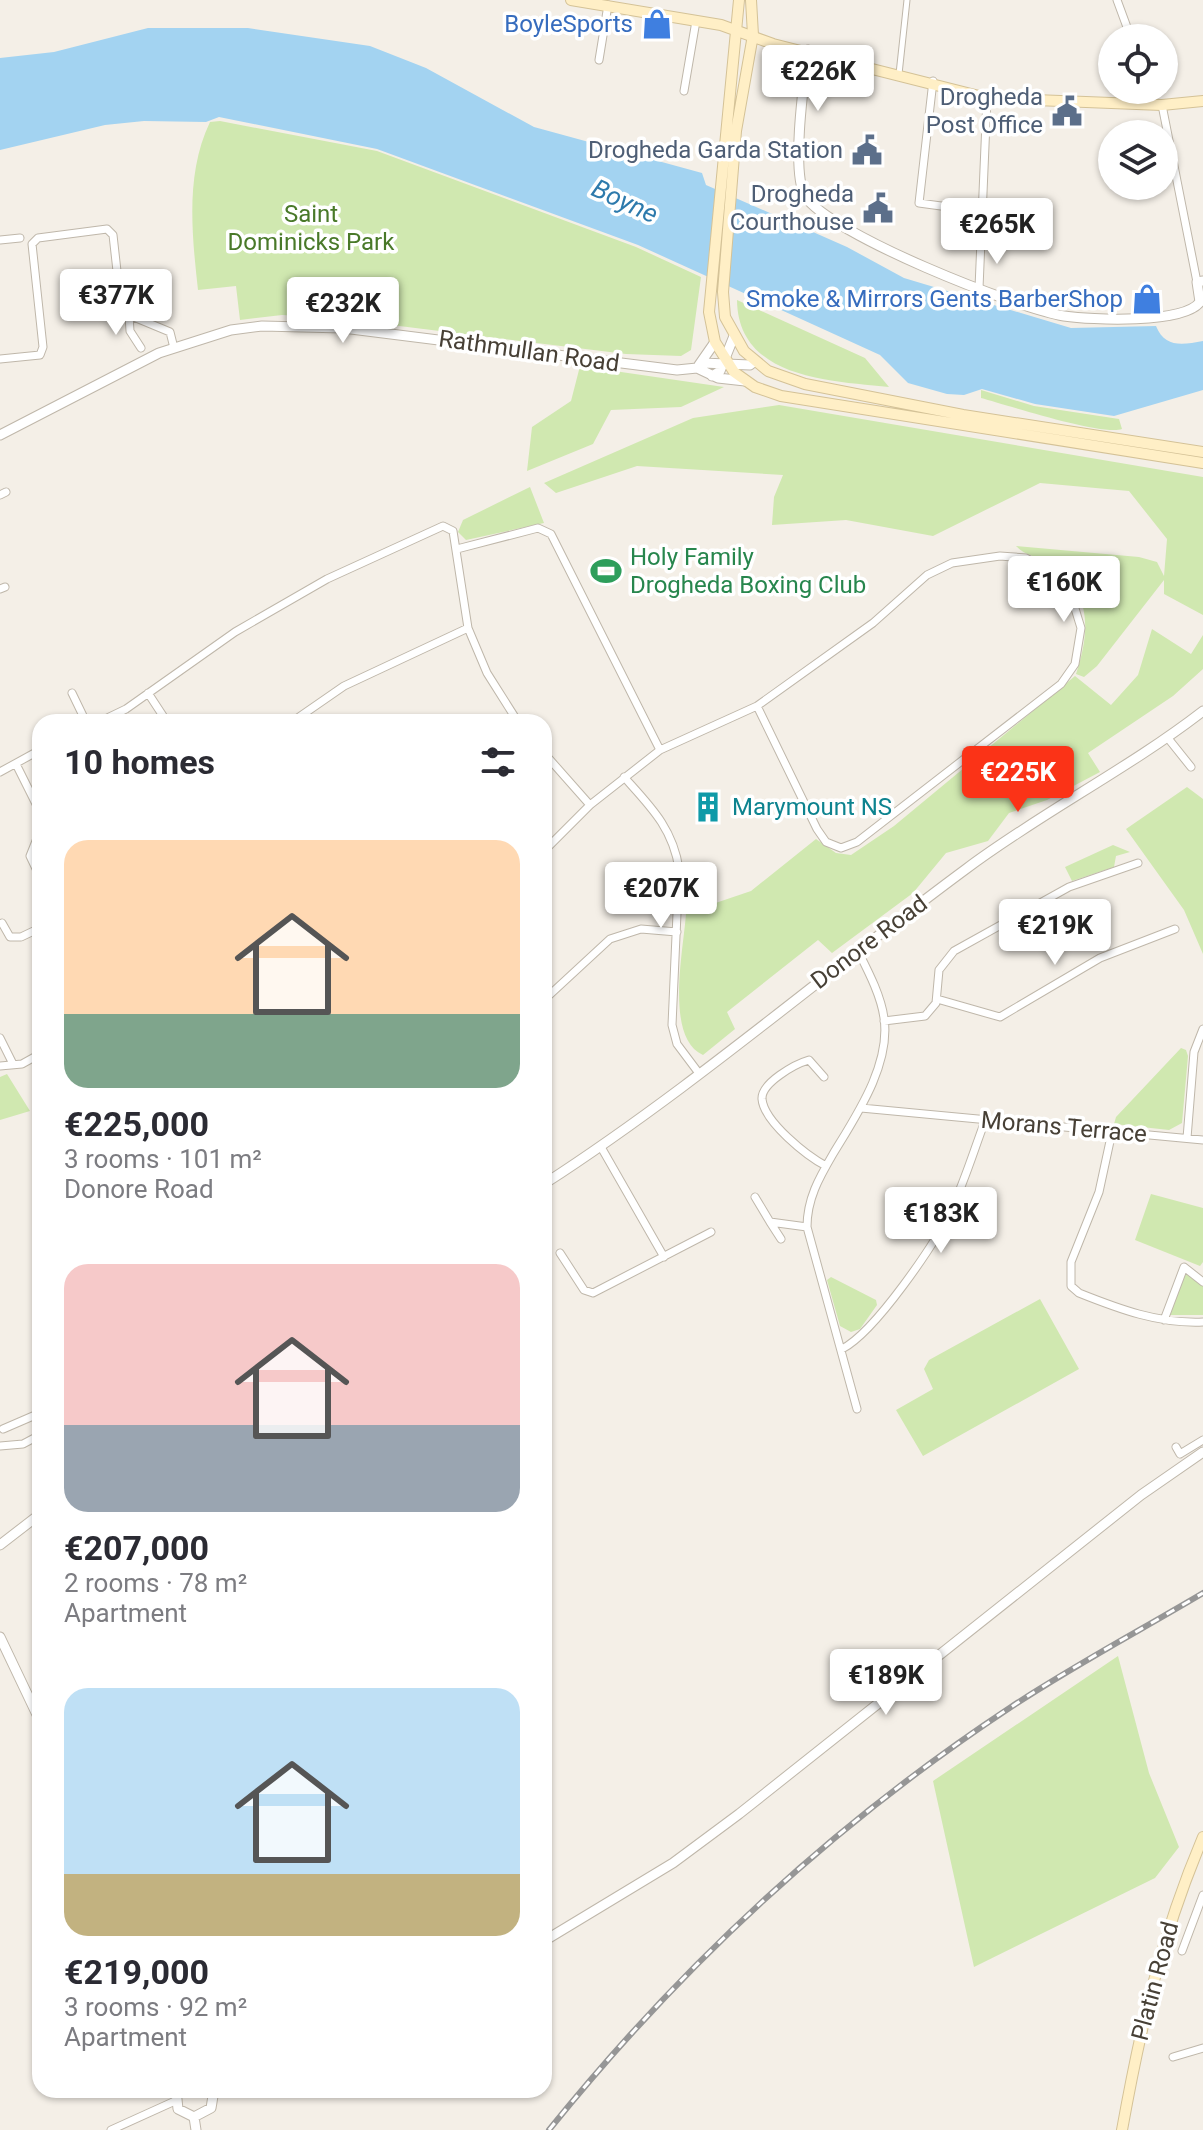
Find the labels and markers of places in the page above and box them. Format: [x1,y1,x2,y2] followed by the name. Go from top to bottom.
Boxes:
[640,7,674,41] shop icon: BoyleSports
[504,10,633,38] place label: BoyleSports
[762,45,874,113] pin: €226K
[926,83,1043,139] place label: Drogheda Post Office
[1050,94,1084,128] public building icon: Drogheda Post Office
[850,133,884,167] public building icon: Drogheda Garda Station
[588,136,843,164] place label: Drogheda Garda Station
[730,180,854,236] place label: Drogheda Courthouse
[861,191,895,225] public building icon: Drogheda Courthouse
[941,198,1053,266] pin: €265K
[60,269,172,337] pin: €377K
[287,277,399,345] pin: €232K
[1130,282,1164,316] shop icon: Smoke & Mirrors Gents BarberShop
[746,285,1123,313] place label: Smoke & Mirrors Gents BarberShop
[630,543,866,599] place label: Holy Family Drogheda Boxing Club
[589,554,623,588] sports icon: Holy Family Drogheda Boxing Club
[1008,556,1120,624] pin: €160K
[962,746,1074,814] pin: €225K
[691,790,725,824] building icon: Marymount NS
[732,793,892,821] place label: Marymount NS
[605,862,717,930] pin: €207K
[999,899,1111,967] pin: €219K
[885,1187,997,1255] pin: €183K
[830,1649,942,1717] pin: €189K

